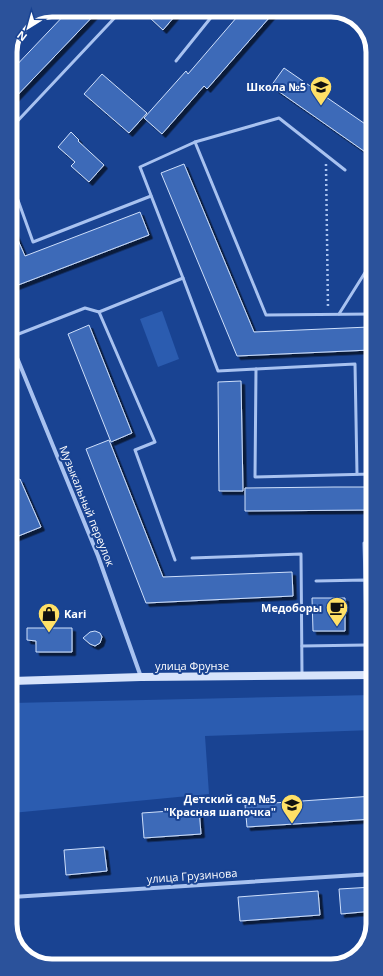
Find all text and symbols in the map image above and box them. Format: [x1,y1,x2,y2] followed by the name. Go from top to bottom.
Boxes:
[8,8,48,48] north arrow
[14,28,30,45] text: N
[308,74,334,107] school or university icon: Школа №5
[246,79,306,94] place label: Школа №5
[56,443,119,569] street label: Музыкальный переулок
[324,595,350,628] cafe icon: Медоборы
[261,600,322,615] place label: Медоборы
[36,601,62,634] shop icon: Kari
[64,606,86,621] place label: Kari
[155,658,229,673] street label: улица Фрунзе
[164,791,276,819] place label: Детский сад №5 "Красная шапочка"
[279,792,305,825] school or university icon: Детский сад №5 "Красная шапочка"
[146,865,238,886] street label: улица Грузинова

